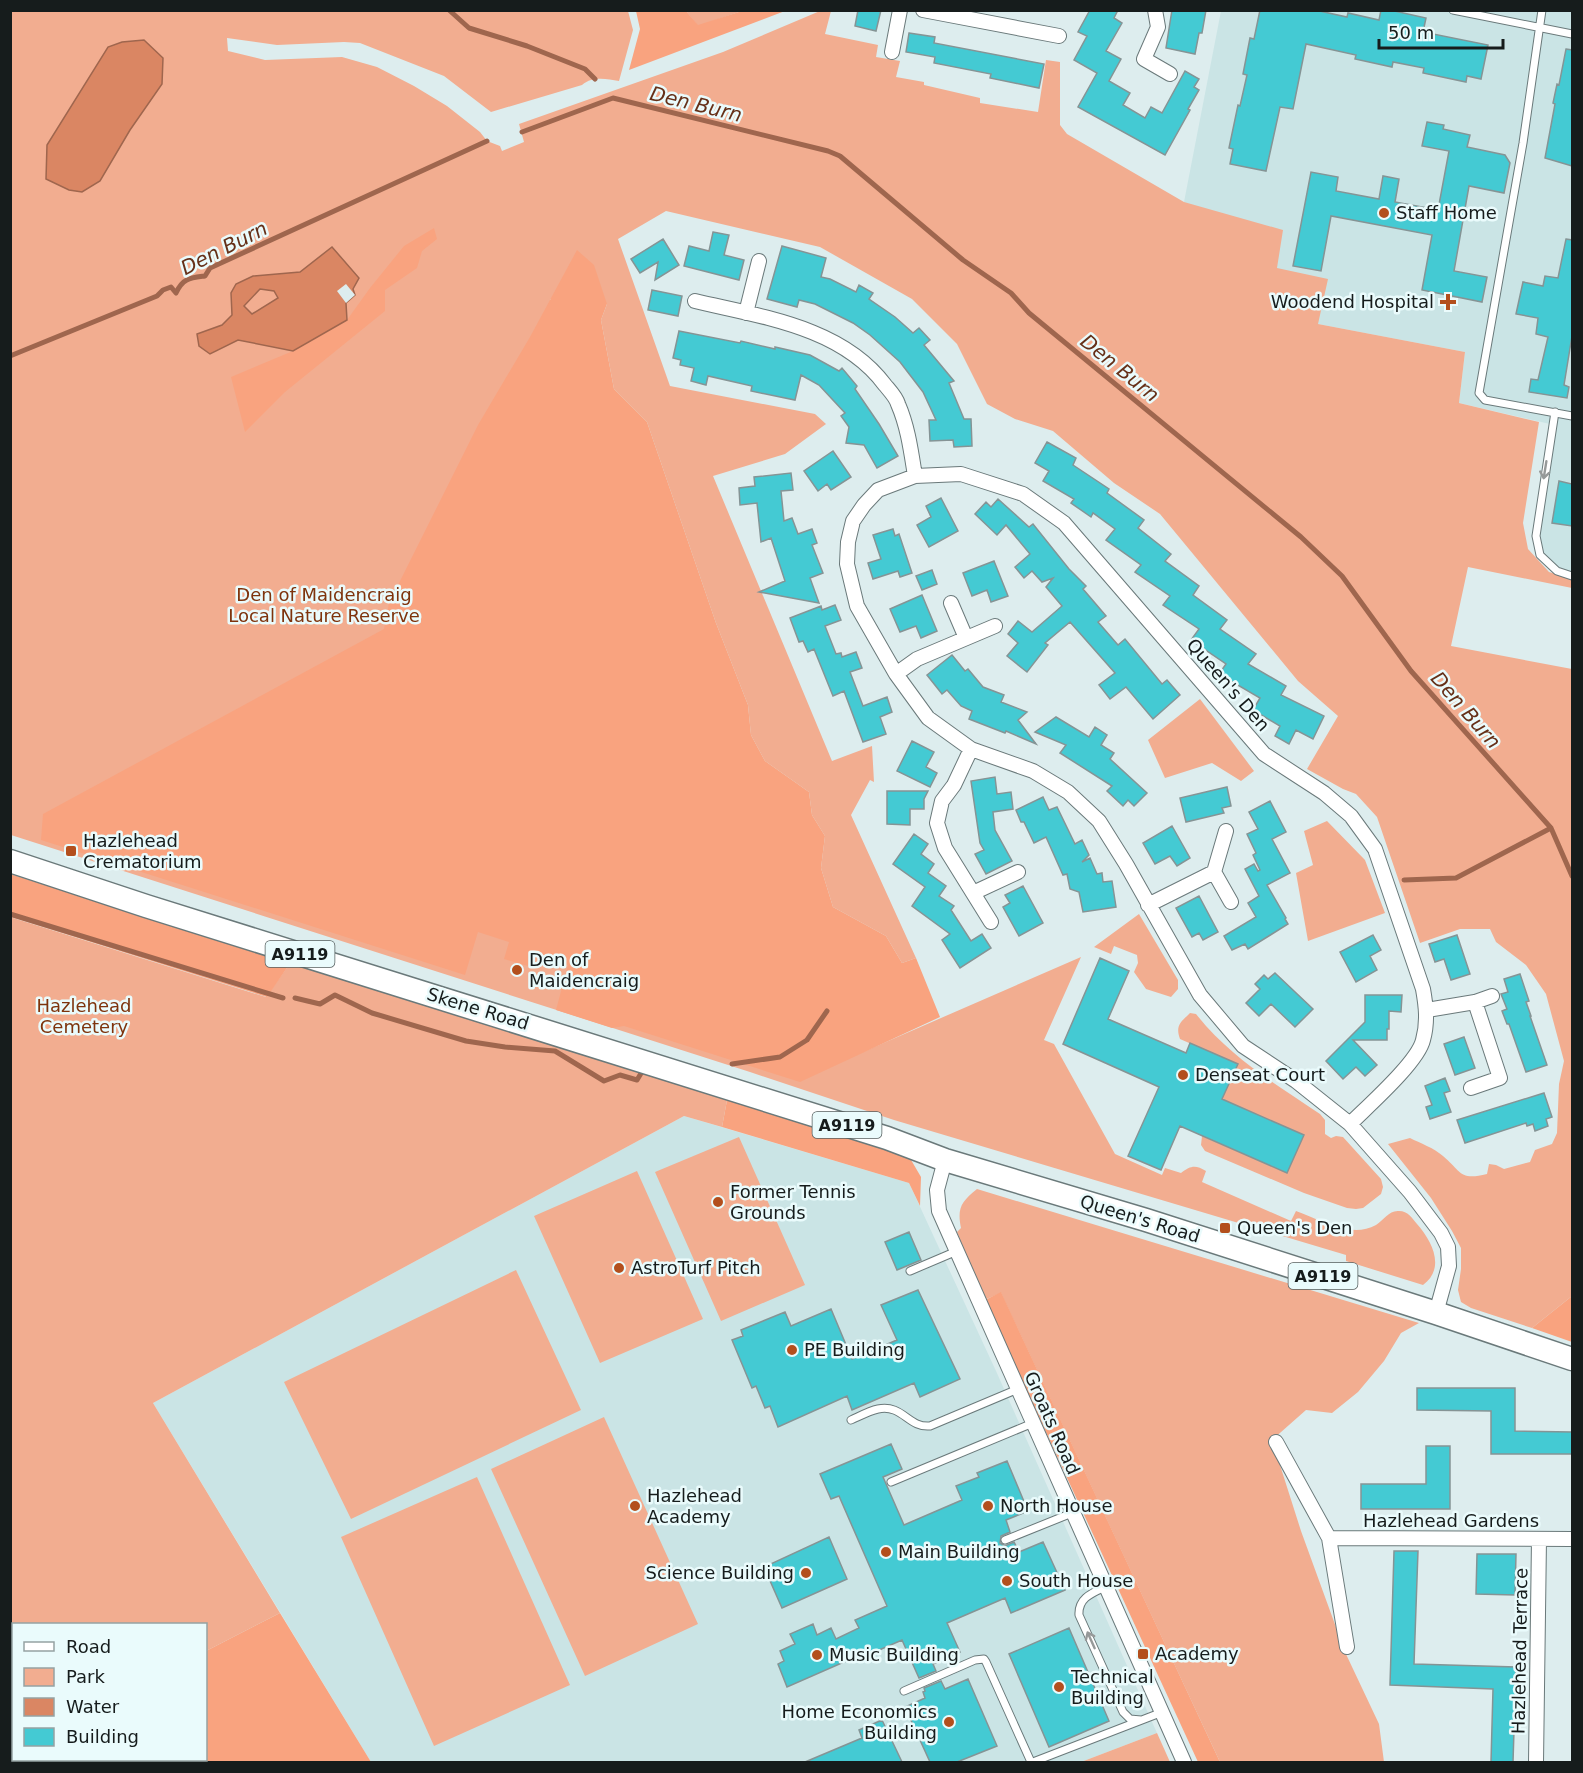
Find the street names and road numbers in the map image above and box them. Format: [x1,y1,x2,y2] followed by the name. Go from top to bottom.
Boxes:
[1183,634,1274,735] street label: Queen's Den
[266,941,334,967] road number: A9119
[425,983,532,1034] street label: Skene Road
[812,1112,882,1138] road number: A9119
[1078,1190,1203,1247] street label: Queen's Road
[1288,1263,1358,1289] road number: A9119
[1020,1368,1084,1477] street label: Groats Road
[1363,1510,1539,1531] street label: Hazlehead Gardens
[1508,1568,1531,1734] street label: Hazlehead Terrace

